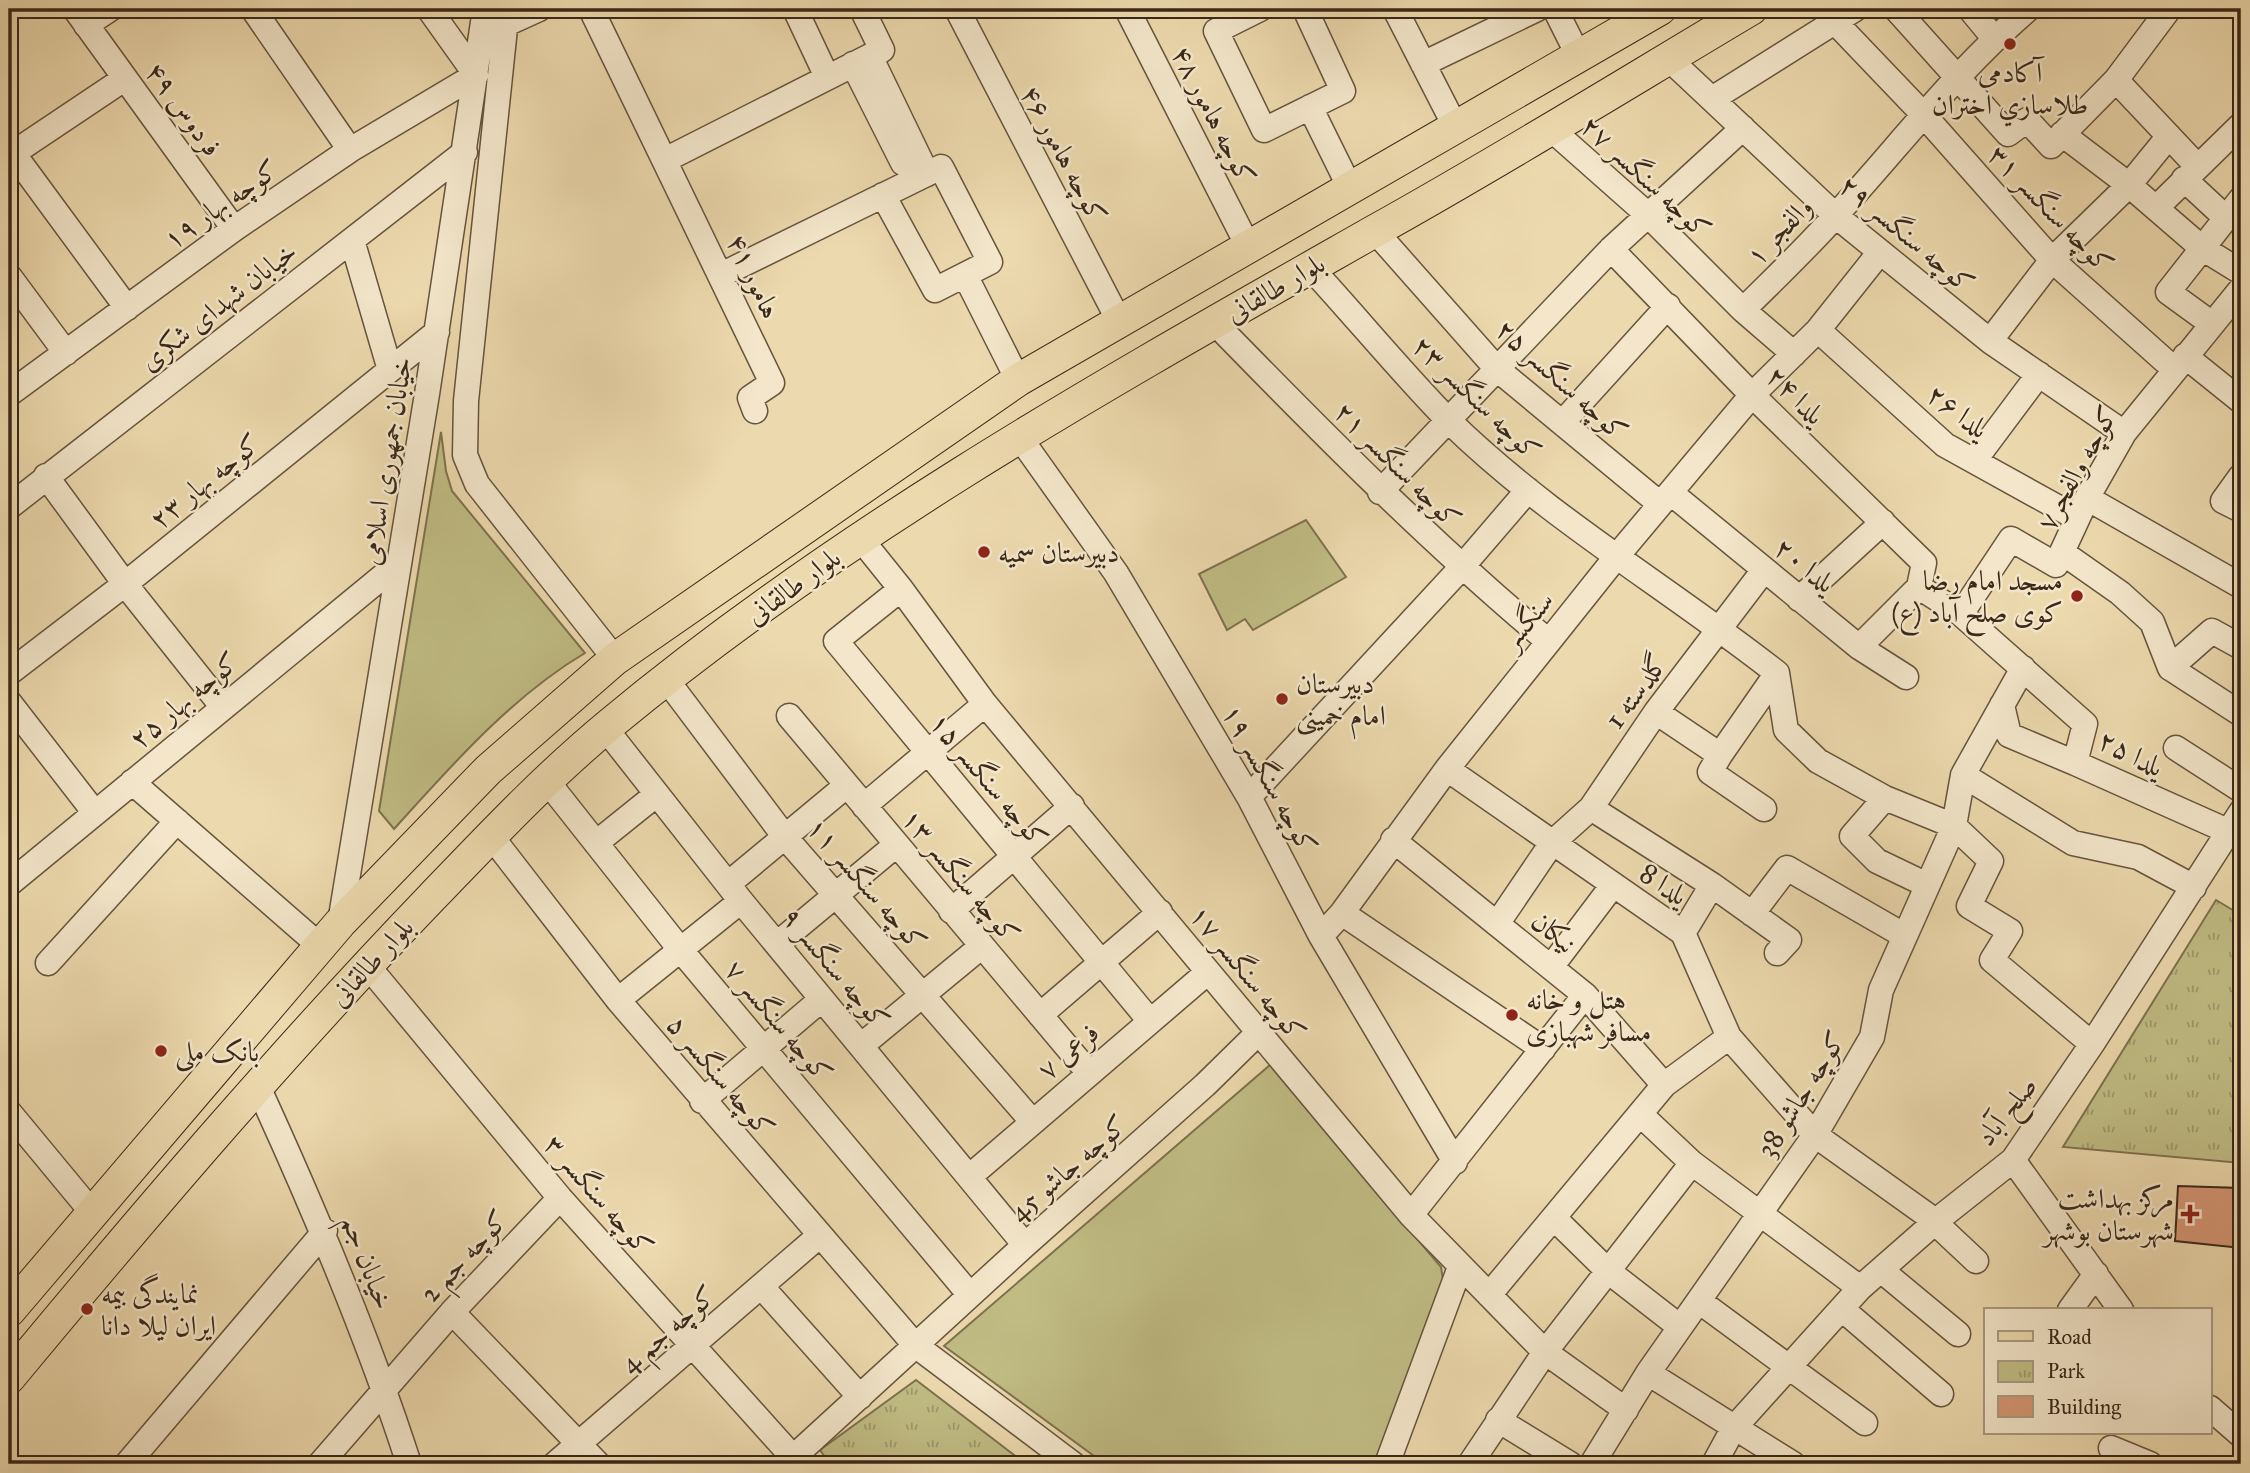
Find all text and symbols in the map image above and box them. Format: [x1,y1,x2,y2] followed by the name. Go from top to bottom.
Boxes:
[2002,36,2018,52] marker: آكادمى طلاسازي اختران
[1162,40,1264,191] street label: کوچه هامور ۴۸
[138,55,230,163] street label: فردوس ۴۹
[1932,55,2088,127] place label: آكادمى طلاسازي اختران
[1011,79,1115,230] street label: کوچه هامور ۴۶
[1572,108,1719,248] street label: کوچه سنگسر ۲۷
[1979,137,2121,282] street label: کوچه سنگسر ۳۱
[157,152,287,258] street label: کوچه بهار ۱۹
[1831,167,1982,302] street label: کوچه سنگسر ۲۹
[1738,189,1820,273] street label: والفجر ۱
[719,228,789,324] street label: هامور ۴۱
[132,234,304,379] street label: خیابان شهدای شکری
[1219,245,1331,331] street label: بلوار طالقانی
[1487,312,1635,450] street label: کوچه سنگسر ۲۵
[1404,328,1549,470] street label: کوچه سنگسر ۲۳
[352,354,420,568] street label: خیابان جمهوری اسلامی
[1759,358,1834,433] street label: یلدا ۲۴
[1920,376,1997,447] street label: یلدا ۲۶
[1326,394,1469,537] street label: کوچه سنگسر ۲۱
[2028,399,2127,538] street label: کوچه والفجر۷
[142,426,269,538] street label: کوچه بهار ۲۳
[1767,530,1844,601] street label: یلدا ۲۰
[998,535,1119,570] place label: دبیرستان سمیه
[738,540,848,632] street label: بلوار طالقانی
[976,544,992,560] marker: دبیرستان سمیه
[1891,563,2063,637] place label: مسجد امام رضا (ع) کوی صلح آباد
[1491,584,1562,659] street label: سنگسر
[2069,588,2085,604] marker: مسجد امام رضا (ع) کوی صلح آباد
[122,644,247,758] street label: کوچه بهار ۲۵
[1597,646,1675,736] street label: گلدسته 1
[1296,666,1386,740] place label: دبیرستان امام خمینی
[1274,691,1290,707] marker: دبیرستان امام خمینی
[1213,698,1326,861] street label: کوچه سنگسر ۱۹
[921,705,1056,856] street label: کوچه سنگسر ۱۵
[2092,722,2171,785] street label: یلدا ۲۵
[893,801,1028,952] street label: کوچه سنگسر ۱۳
[798,810,935,959] street label: کوچه سنگسر ۱۱
[1633,855,1696,914] street label: یلدا 8
[1181,898,1314,1050] street label: کوچه سنگسر ۱۷
[773,900,897,1038] street label: کوچه سنگسر ۹
[1524,903,1584,961] street label: نیکان
[321,910,421,1014] street label: بلوار طالقانی
[716,953,840,1091] street label: کوچه سنگسر ۷
[1526,982,1651,1050] place label: هتل و خانه مسافر شهبازی
[1504,1007,1520,1023] marker: هتل و خانه مسافر شهبازی
[658,1008,782,1146] street label: کوچه سنگسر ۵
[1030,1015,1106,1087] street label: فرعی ۷
[1748,1024,1855,1165] street label: کوچه جاشو 38
[175,1034,259,1072] place label: بانک ملی
[153,1043,169,1059] marker: بانک ملی
[1968,1069,2050,1157] street label: صلح آباد
[1002,1107,1136,1230] street label: کوچه جاشو 45
[535,1127,661,1264] street label: کوچه سنگسر ۳
[2041,1181,2174,1249] place label: مرکز بهداشت شهرستان بوشهر
[412,1202,522,1316] street label: کوچه جم 2
[2180,1204,2200,1224] marker: مرکز بهداشت شهرستان بوشهر
[326,1210,402,1317] street label: خیابان جم
[101,1273,216,1343] place label: نمایندگی بیمه ایران لیلا دانا
[613,1278,729,1387] street label: کوچه جم 4
[79,1301,95,1317] marker: نمایندگی بیمه ایران لیلا دانا
[1984,1308,2212,1434] legend
[2047,1324,2092,1350] text: Road
[2047,1358,2085,1384] text: Park
[2047,1394,2121,1420] text: Building

